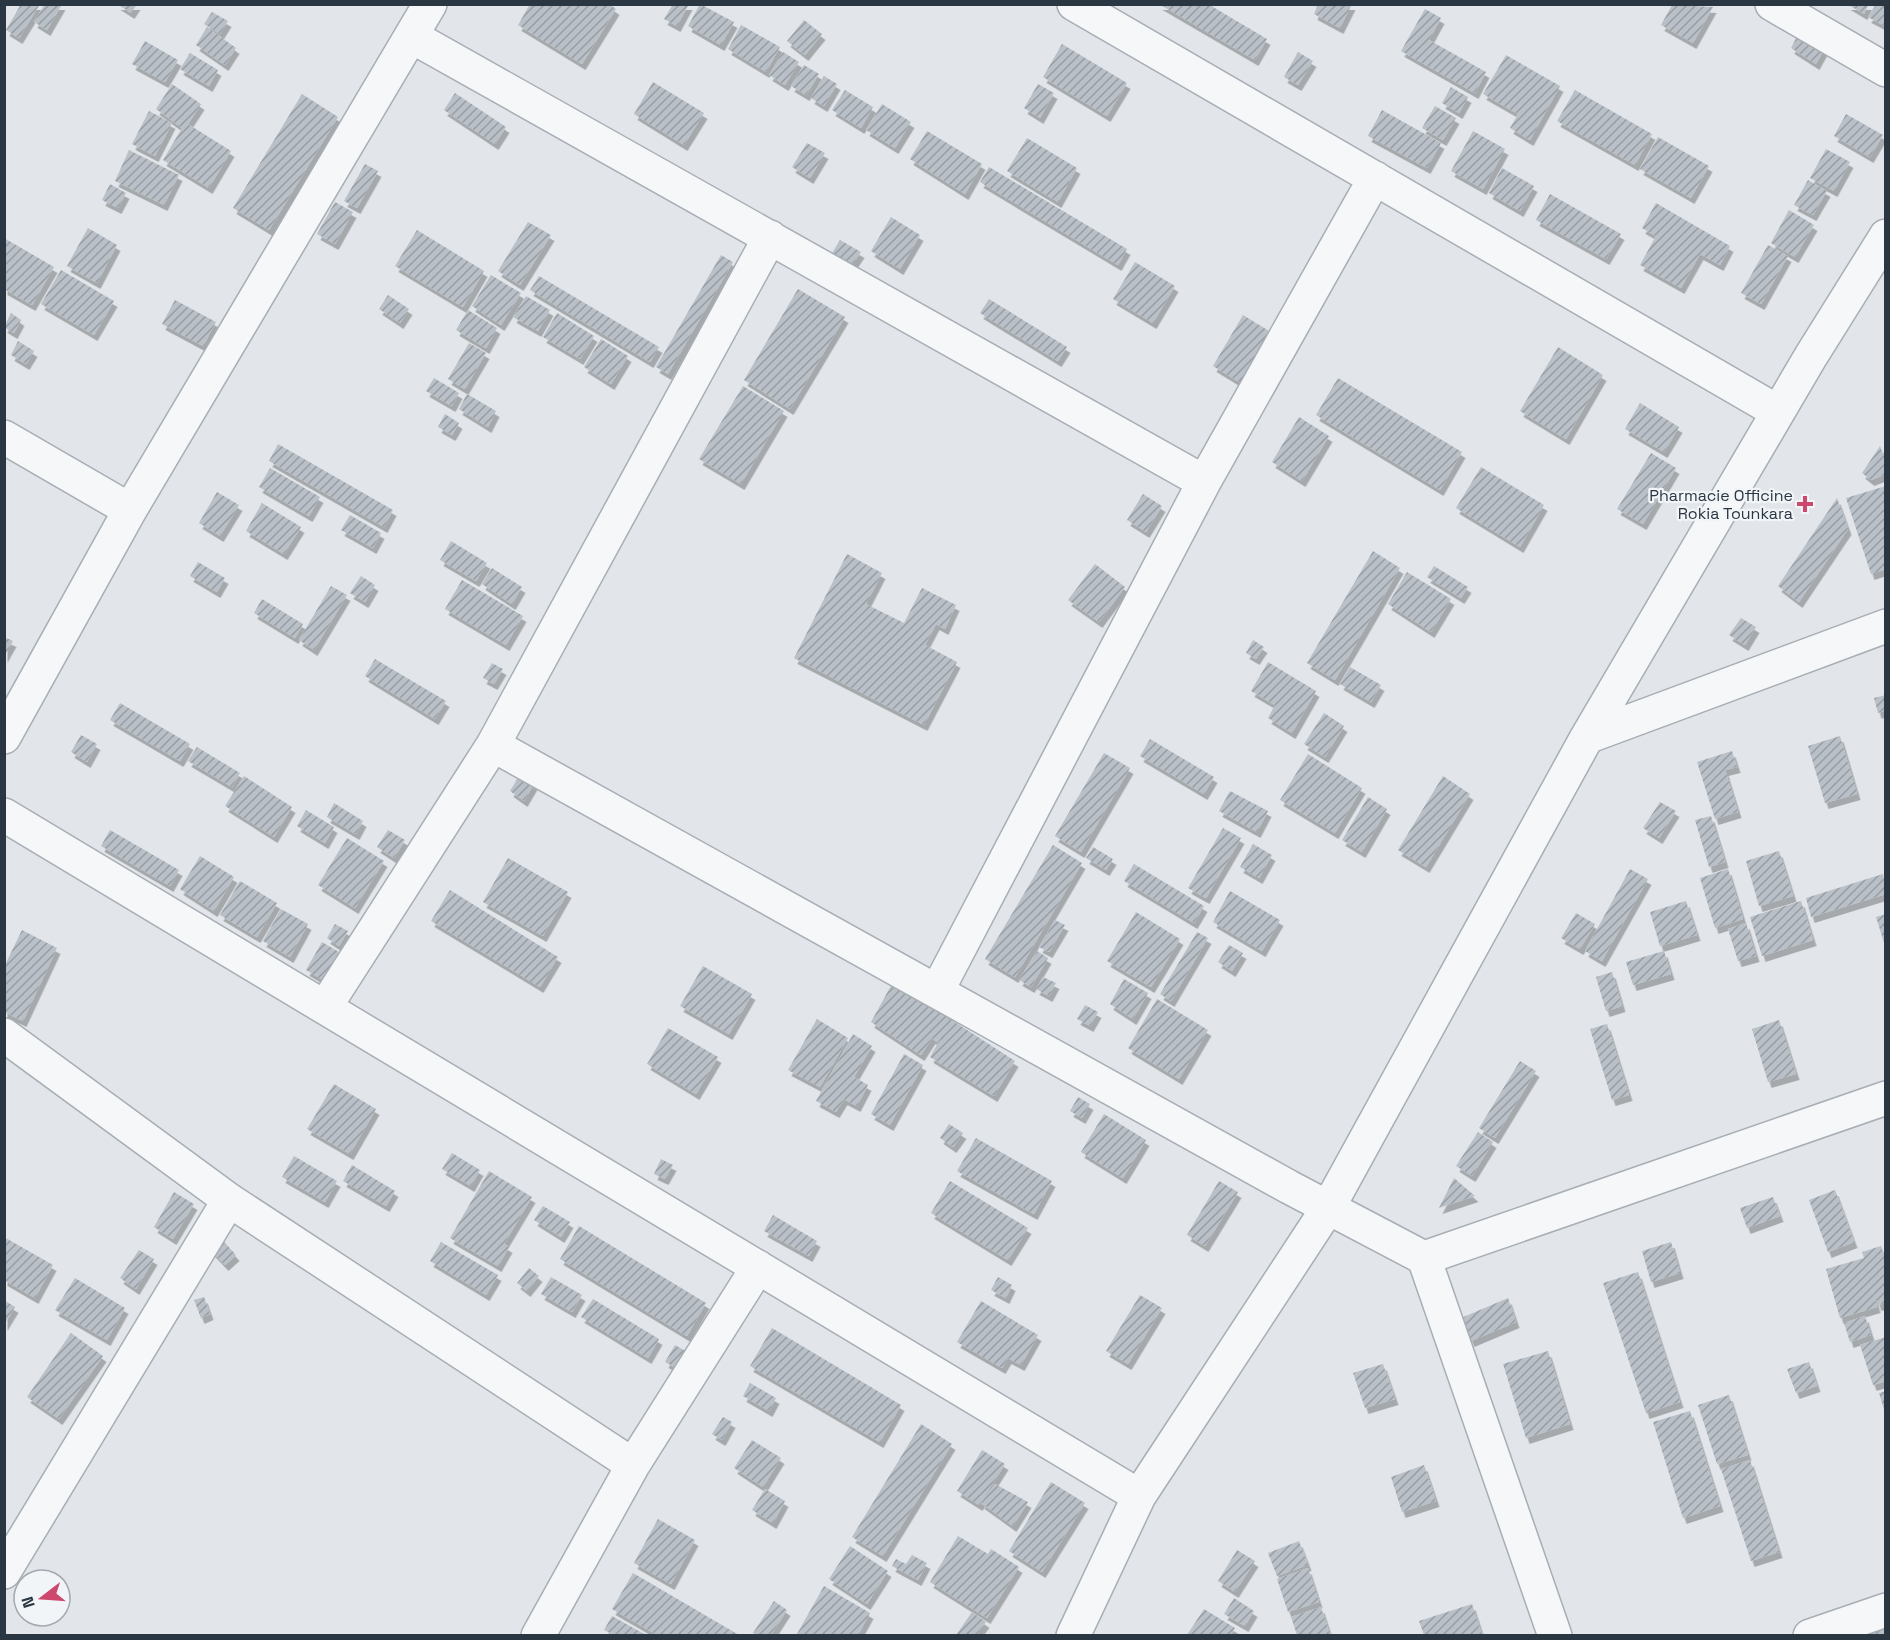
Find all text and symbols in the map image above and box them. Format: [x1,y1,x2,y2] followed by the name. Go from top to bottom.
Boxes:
[1649,485,1793,524] place label: Pharmacie Officine Rokia Tounkara
[1798,497,1812,511] marker: Pharmacie Officine Rokia Tounkara
[12,1568,72,1628] north arrow
[17,1594,40,1610] text: N

